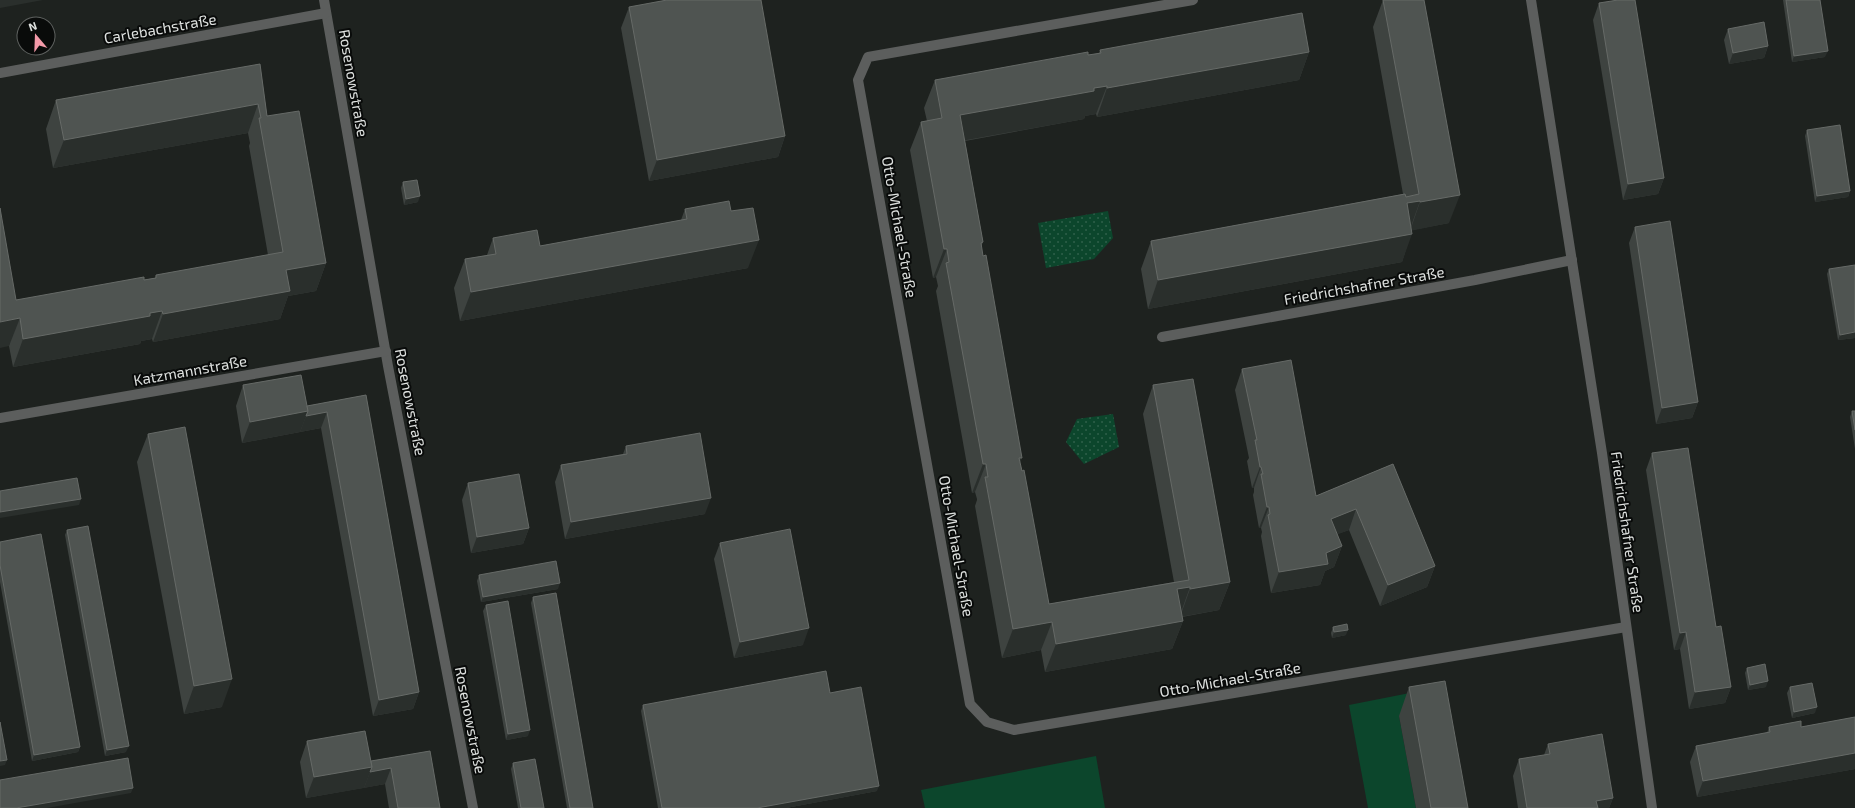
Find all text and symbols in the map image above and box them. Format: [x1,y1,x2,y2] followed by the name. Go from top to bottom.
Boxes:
[102,9,218,47] street label: Carlebachstraße
[16,16,56,56] north arrow
[27,19,39,34] text: N
[336,28,372,138] street label: Rosenowstraße
[879,155,921,299] street label: Otto-Michael-Straße
[1282,262,1446,308] street label: Friedrichshafner Straße
[392,347,430,457] street label: Rosenowstraße
[132,351,248,389] street label: Katzmannstraße
[1608,450,1648,614] street label: Friedrichshafner Straße
[936,474,978,618] street label: Otto-Michael-Straße
[1158,658,1302,700] street label: Otto-Michael-Straße
[452,665,490,775] street label: Rosenowstraße

